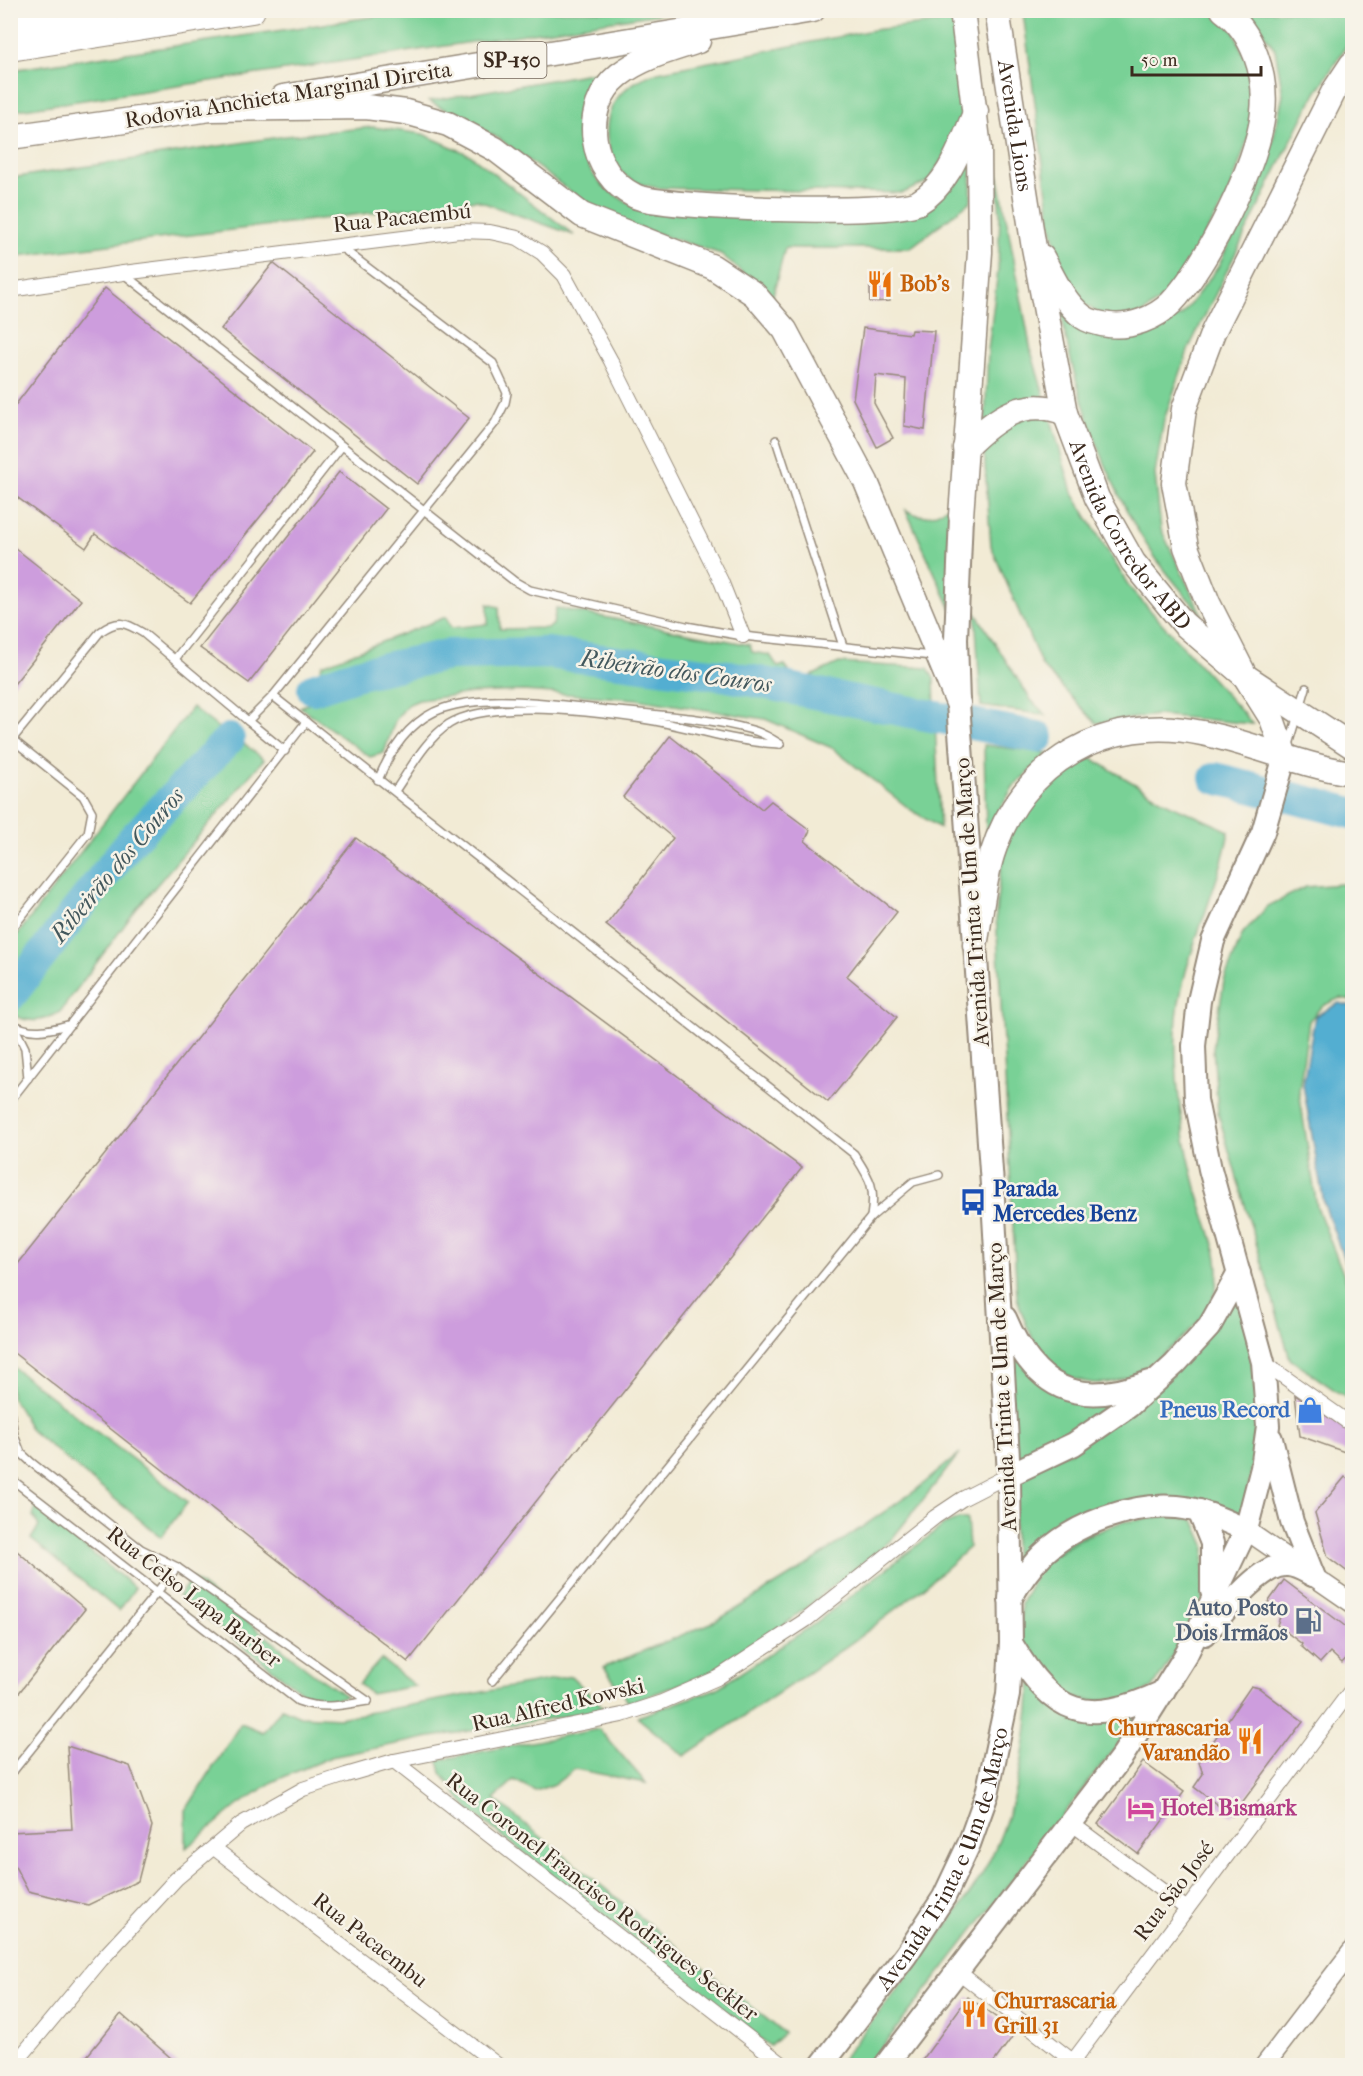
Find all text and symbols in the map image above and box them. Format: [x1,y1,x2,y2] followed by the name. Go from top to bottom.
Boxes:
[1132,39,1261,77] scale bar
[478,42,546,78] road number: SP-150
[1141,50,1178,71] text: 50 m
[123,56,454,134] street label: Rodovia Anchieta Marginal Direita
[992,57,1038,193] street label: Avenida Lions
[332,198,473,238] street label: Rua Pacaembú
[865,269,895,299] restaurant icon: Bob's
[900,271,950,297] place label: Bob's
[1063,435,1197,635] street label: Avenida Corredor ABD
[577,643,774,698] water label: Ribeirão dos Couros
[949,757,995,1048] street label: Avenida Trinta e Um de Março
[43,782,190,949] water label: Ribeirão dos Couros
[992,1176,1137,1227] place label: Parada Mercedes Benz
[958,1187,988,1217] bus stop icon: Parada Mercedes Benz
[981,1242,1023,1533] street label: Avenida Trinta e Um de Março
[1295,1395,1325,1425] shop icon: Pneus Record
[1160,1397,1291,1423] place label: Pneus Record
[101,1521,287,1674] street label: Rua Celso Lapa Barber
[1175,1595,1288,1646] place label: Auto Posto Dois Irmãos
[1293,1606,1323,1636] fuel station icon: Auto Posto Dois Irmãos
[469,1672,647,1737] street label: Rua Alfred Kowski
[1108,1715,1231,1766] place label: Churrascaria Varandão
[870,1725,1014,1996] street label: Avenida Trinta e Um de Março
[1235,1726,1265,1756] restaurant icon: Churrascaria Varandão
[441,1767,764,2027] street label: Rua Coronel Francisco Rodrigues Seckler
[1126,1793,1156,1823] hotel icon: Hotel Bismark
[1161,1795,1297,1821] place label: Hotel Bismark
[1128,1836,1220,1946] street label: Rua São José
[307,1887,433,1993] street label: Rua Pacaembu
[994,1988,1117,2039] place label: Churrascaria Grill 31
[959,1999,989,2029] restaurant icon: Churrascaria Grill 31

